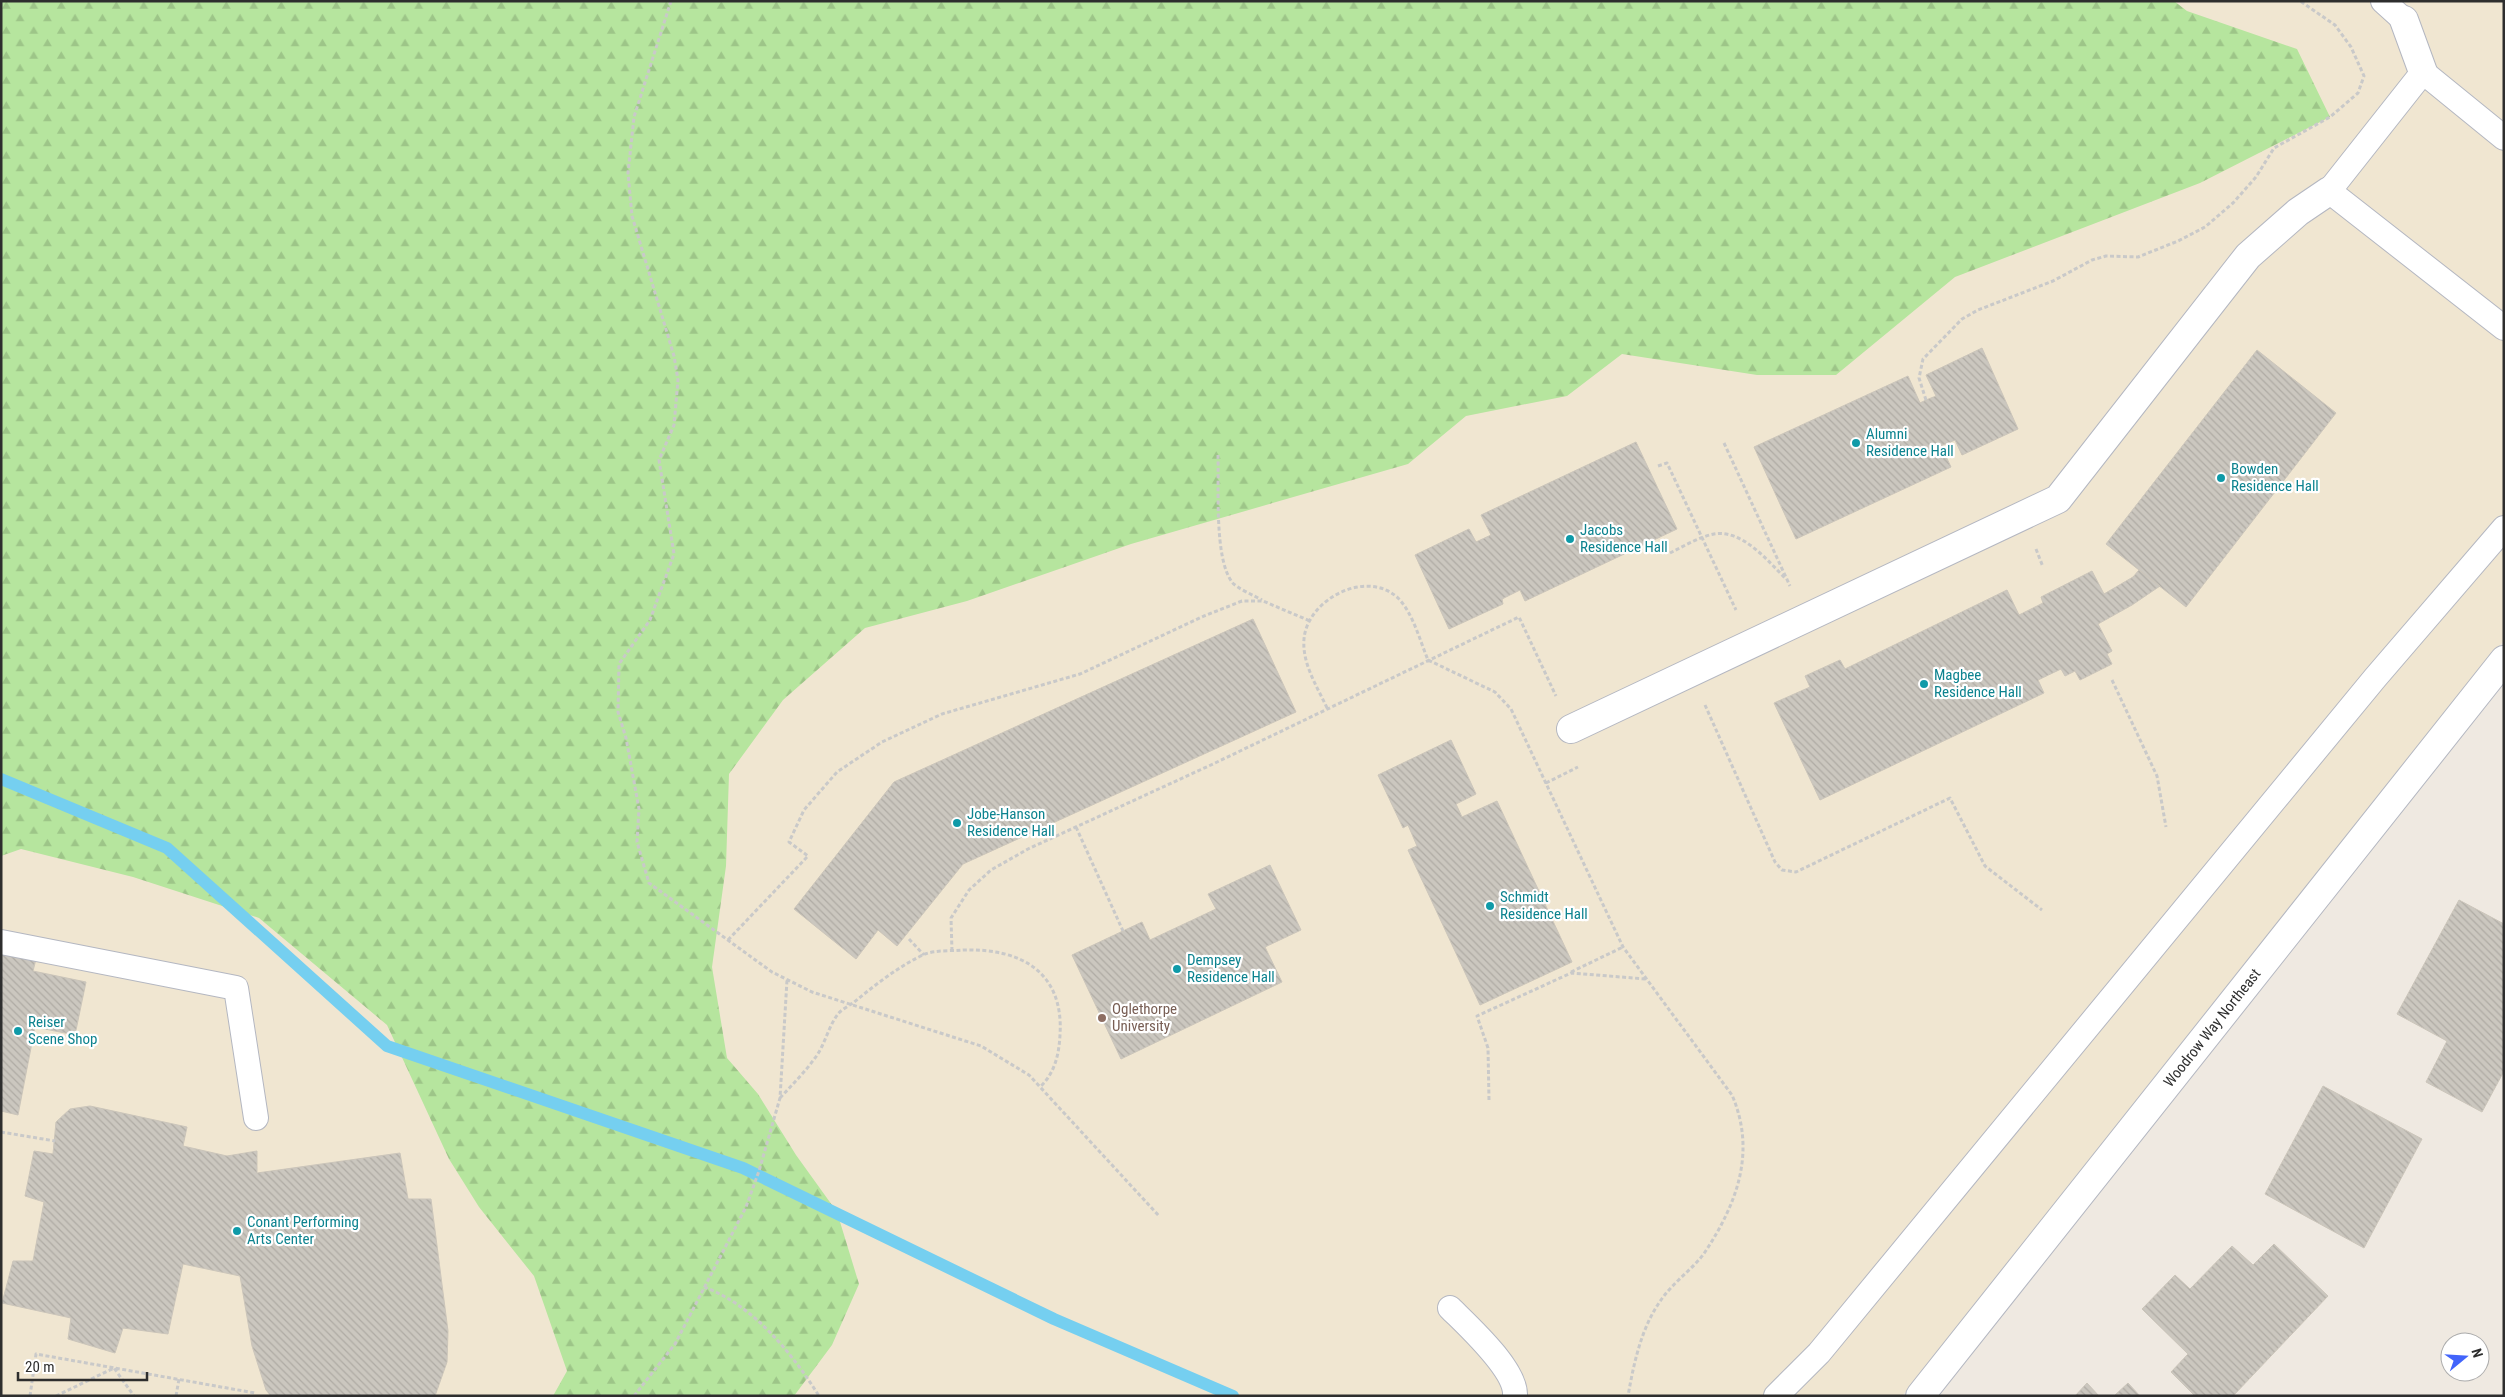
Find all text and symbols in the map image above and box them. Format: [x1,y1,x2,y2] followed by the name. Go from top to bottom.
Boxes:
[1866,425,1954,460] place label: Alumni Residence Hall
[1850,437,1862,449] marker: Alumni Residence Hall
[2231,460,2319,495] place label: Bowden Residence Hall
[2215,472,2227,484] marker: Bowden Residence Hall
[1580,521,1668,556] place label: Jacobs Residence Hall
[1564,533,1576,545] marker: Jacobs Residence Hall
[1934,666,2022,701] place label: Magbee Residence Hall
[1918,678,1930,690] marker: Magbee Residence Hall
[967,805,1055,840] place label: Jobe-Hanson Residence Hall
[951,817,963,829] marker: Jobe-Hanson Residence Hall
[1500,888,1588,923] place label: Schmidt Residence Hall
[1484,900,1496,912] marker: Schmidt Residence Hall
[1187,951,1275,986] place label: Dempsey Residence Hall
[1171,963,1183,975] marker: Dempsey Residence Hall
[2160,965,2265,1091] street label: Woodrow Way Northeast
[1112,1000,1177,1035] place label: Oglethorpe University
[1096,1012,1108,1024] marker: Oglethorpe University
[28,1013,97,1048] place label: Reiser Scene Shop
[12,1025,24,1037] marker: Reiser Scene Shop
[247,1213,359,1248] place label: Conant Performing Arts Center
[231,1225,243,1237] marker: Conant Performing Arts Center
[2440,1332,2490,1382] north arrow
[2468,1346,2486,1360] text: N
[18,1350,146,1382] scale bar
[25,1358,55,1376] text: 20 m

